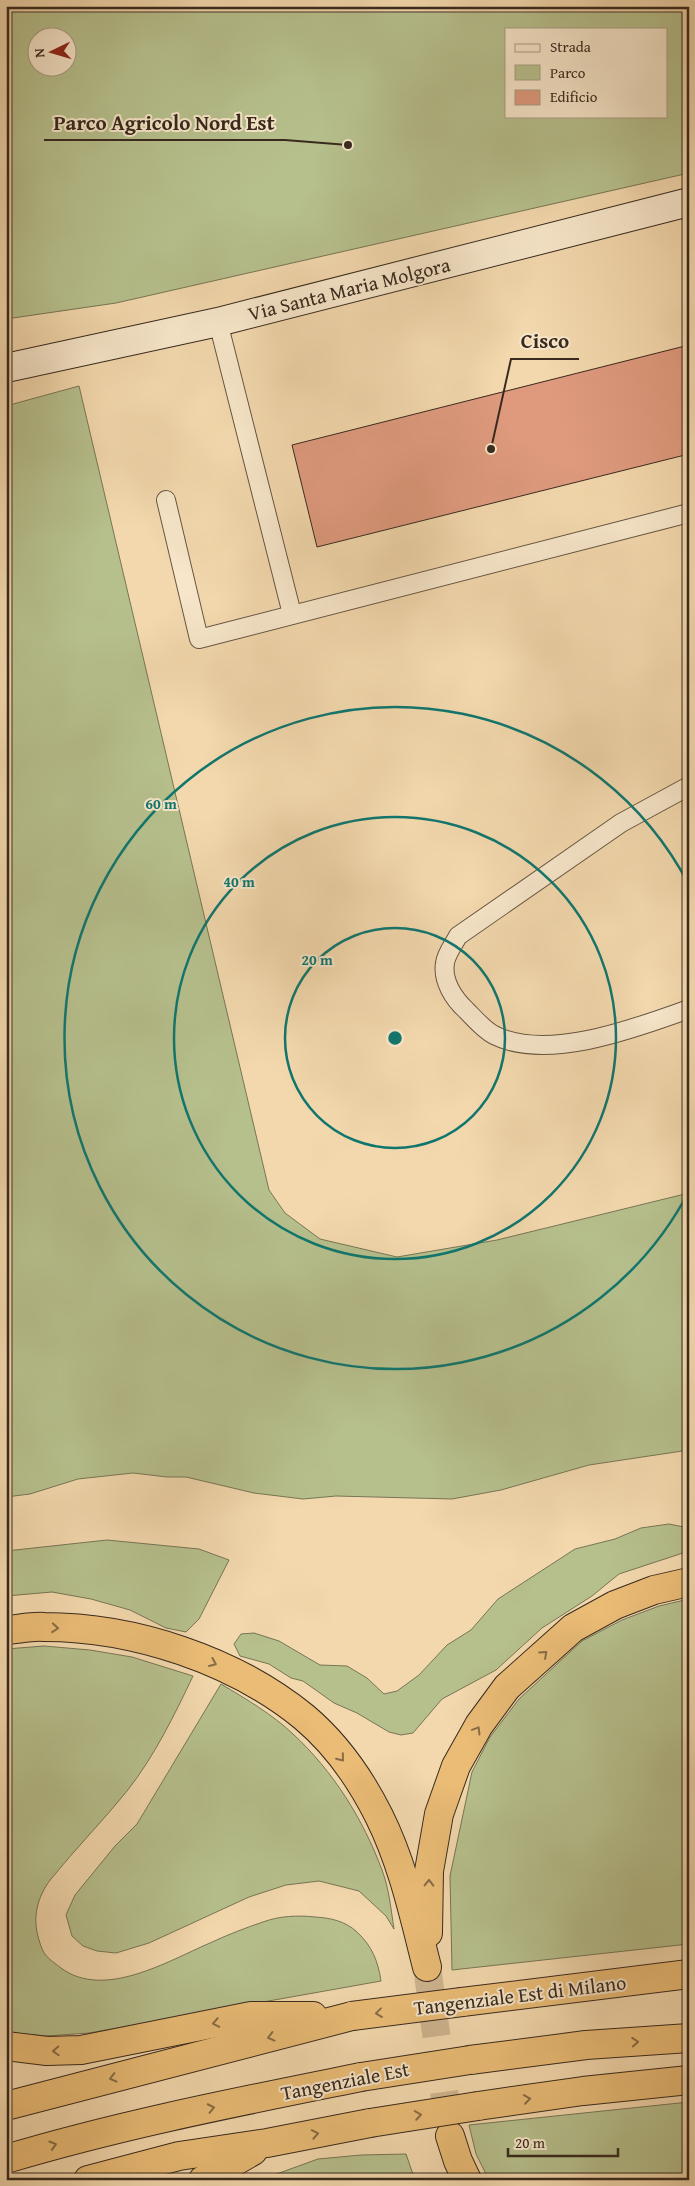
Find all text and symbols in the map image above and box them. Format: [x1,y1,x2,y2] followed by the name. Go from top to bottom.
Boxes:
[28,28,78,78] north arrow
[505,28,668,118] legend
[550,36,591,57] text: Strada
[29,47,49,59] text: N
[550,62,586,83] text: Parco
[550,86,598,107] text: Edificio
[44,104,285,140] callout: Parco Agricolo Nord Est
[53,107,275,138] text: Parco Agricolo Nord Est
[245,249,454,328] street label: Via Santa Maria Molgora
[511,323,579,359] callout: Cisco
[521,325,569,356] text: Cisco
[145,793,177,814] text: 60 m
[223,871,255,892] text: 40 m
[301,949,333,970] text: 20 m
[386,1029,404,1047] centre of rings
[51,1622,59,1633] one-way arrow
[538,1651,547,1660] one-way arrow
[208,1657,216,1667] one-way arrow
[470,1727,480,1736] one-way arrow
[336,1752,344,1761] one-way arrow
[424,1879,434,1887] one-way arrow
[412,1967,628,2022] street label: Tangenziale Est di Milano
[374,2007,382,2018] one-way arrow
[212,2017,221,2028] one-way arrow
[267,2032,275,2042] one-way arrow
[631,2036,639,2047] one-way arrow
[52,2045,60,2056] one-way arrow
[278,2054,411,2107] street label: Tangenziale Est
[109,2072,118,2083] one-way arrow
[523,2094,531,2105] one-way arrow
[207,2103,215,2113] one-way arrow
[414,2110,422,2121] one-way arrow
[508,2126,618,2158] scale bar
[311,2129,320,2139] one-way arrow
[515,2132,546,2153] text: 20 m
[48,2140,57,2150] one-way arrow

